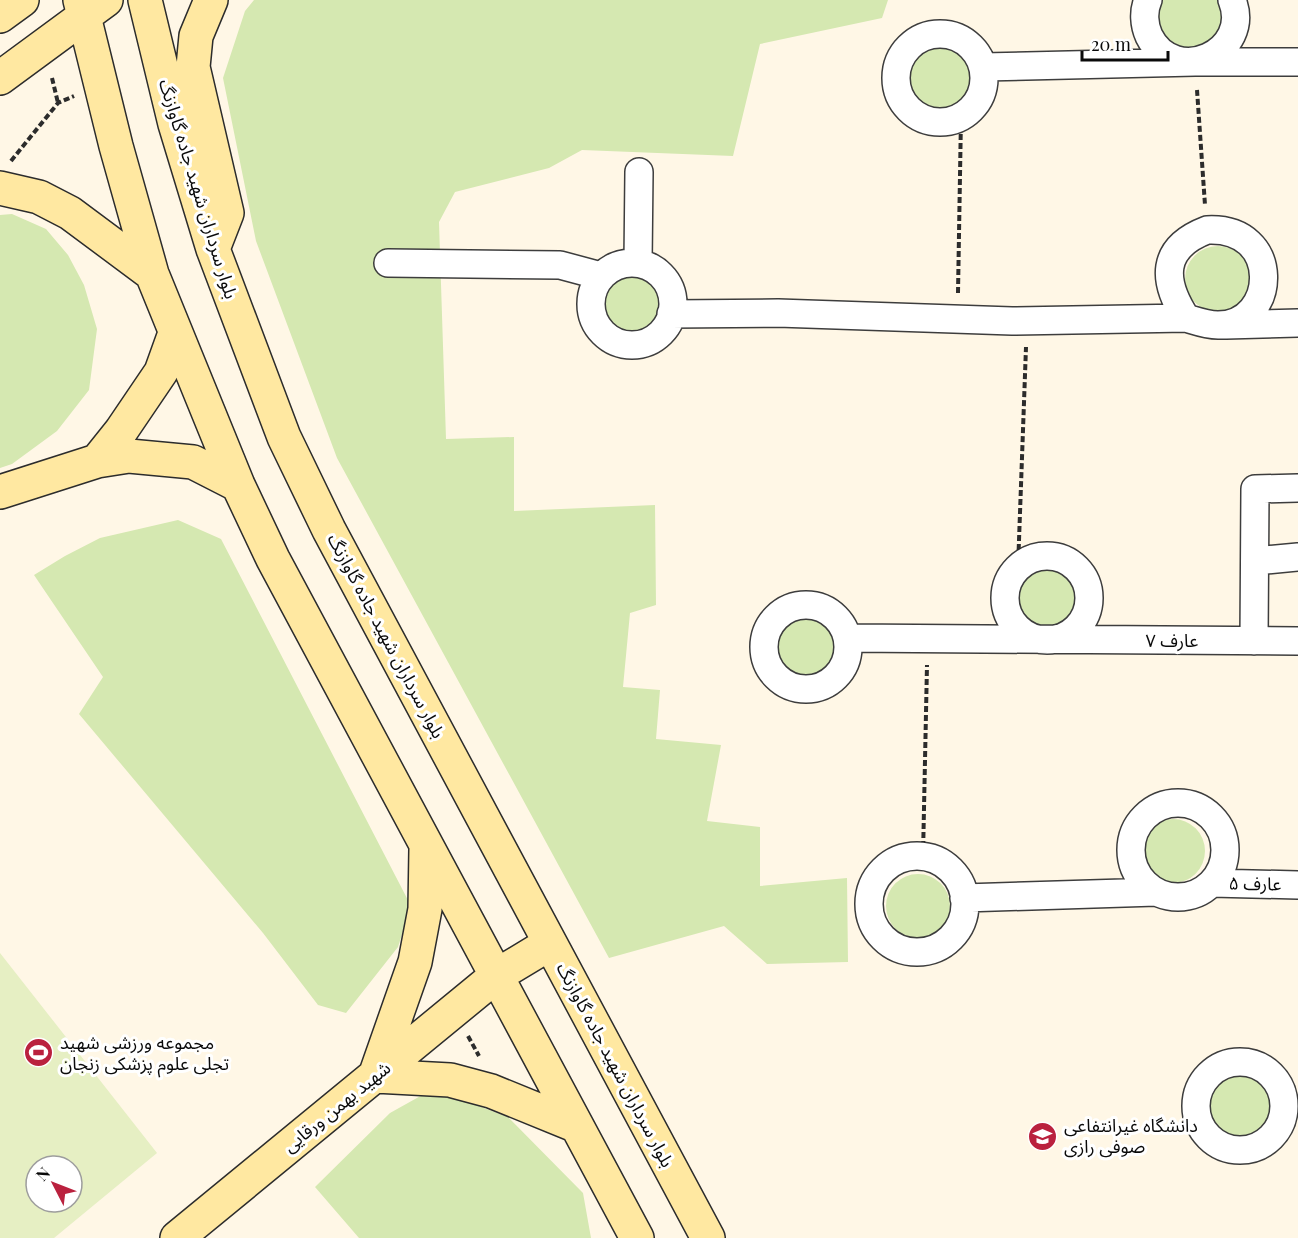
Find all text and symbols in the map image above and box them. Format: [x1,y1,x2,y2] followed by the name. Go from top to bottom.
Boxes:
[1082,24,1168,62] scale bar
[1091,32,1131,56] text: 20 m
[154,76,244,302] street label: بلوار سرداران شهید جاده گاوازنگ
[323,529,451,742] street label: بلوار سرداران شهید جاده گاوازنگ
[1146,628,1198,652] street label: عارف ۷
[1228,871,1282,895] street label: عارف ۵
[552,958,680,1171] street label: بلوار سرداران شهید جاده گاوازنگ
[60,1030,229,1078] place label: مجموعه ورزشی شهید تجلی علوم پزشکی زنجان
[23,1037,55,1069] sports icon: مجموعه ورزشی شهید تجلی علوم پزشکی زنجان
[278,1055,395,1157] street label: شهید بهمن ورقایی
[1064,1113,1198,1158] place label: دانشگاه غیرانتفاعی صوفی رازی
[1027,1120,1059,1152] school or university icon: دانشگاه غیرانتفاعی صوفی رازی
[24,1154,84,1214] north arrow
[31,1162,54,1185] text: N

